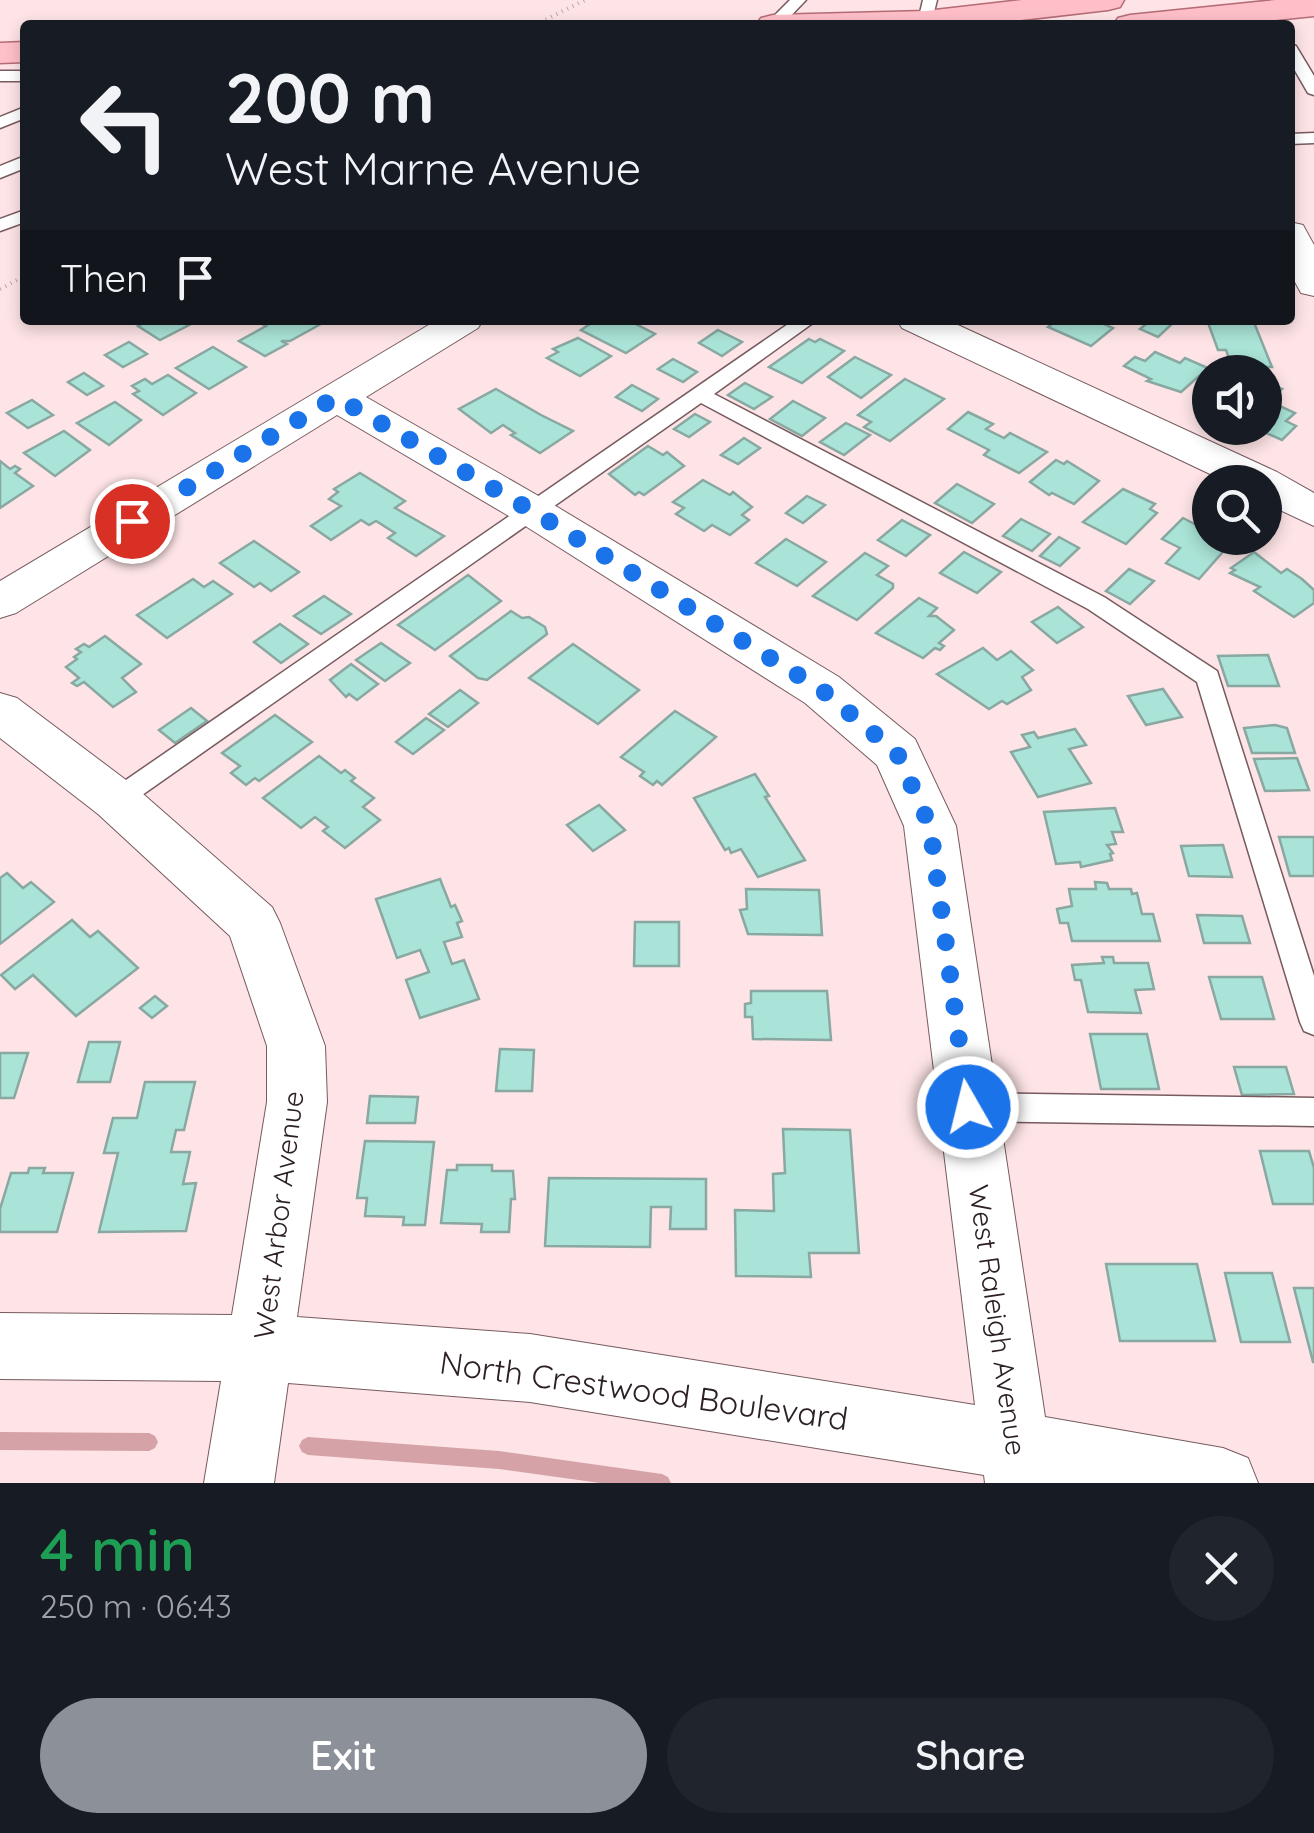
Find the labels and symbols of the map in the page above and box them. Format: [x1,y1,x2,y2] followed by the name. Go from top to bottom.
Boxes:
[90,479,175,564] pin
[916,1055,1020,1159] position arrow
[245,1089,311,1341] street label: West Arbor Avenue
[962,1182,1034,1458] street label: West Raleigh Avenue
[437,1342,851,1438] street label: North Crestwood Boulevard

